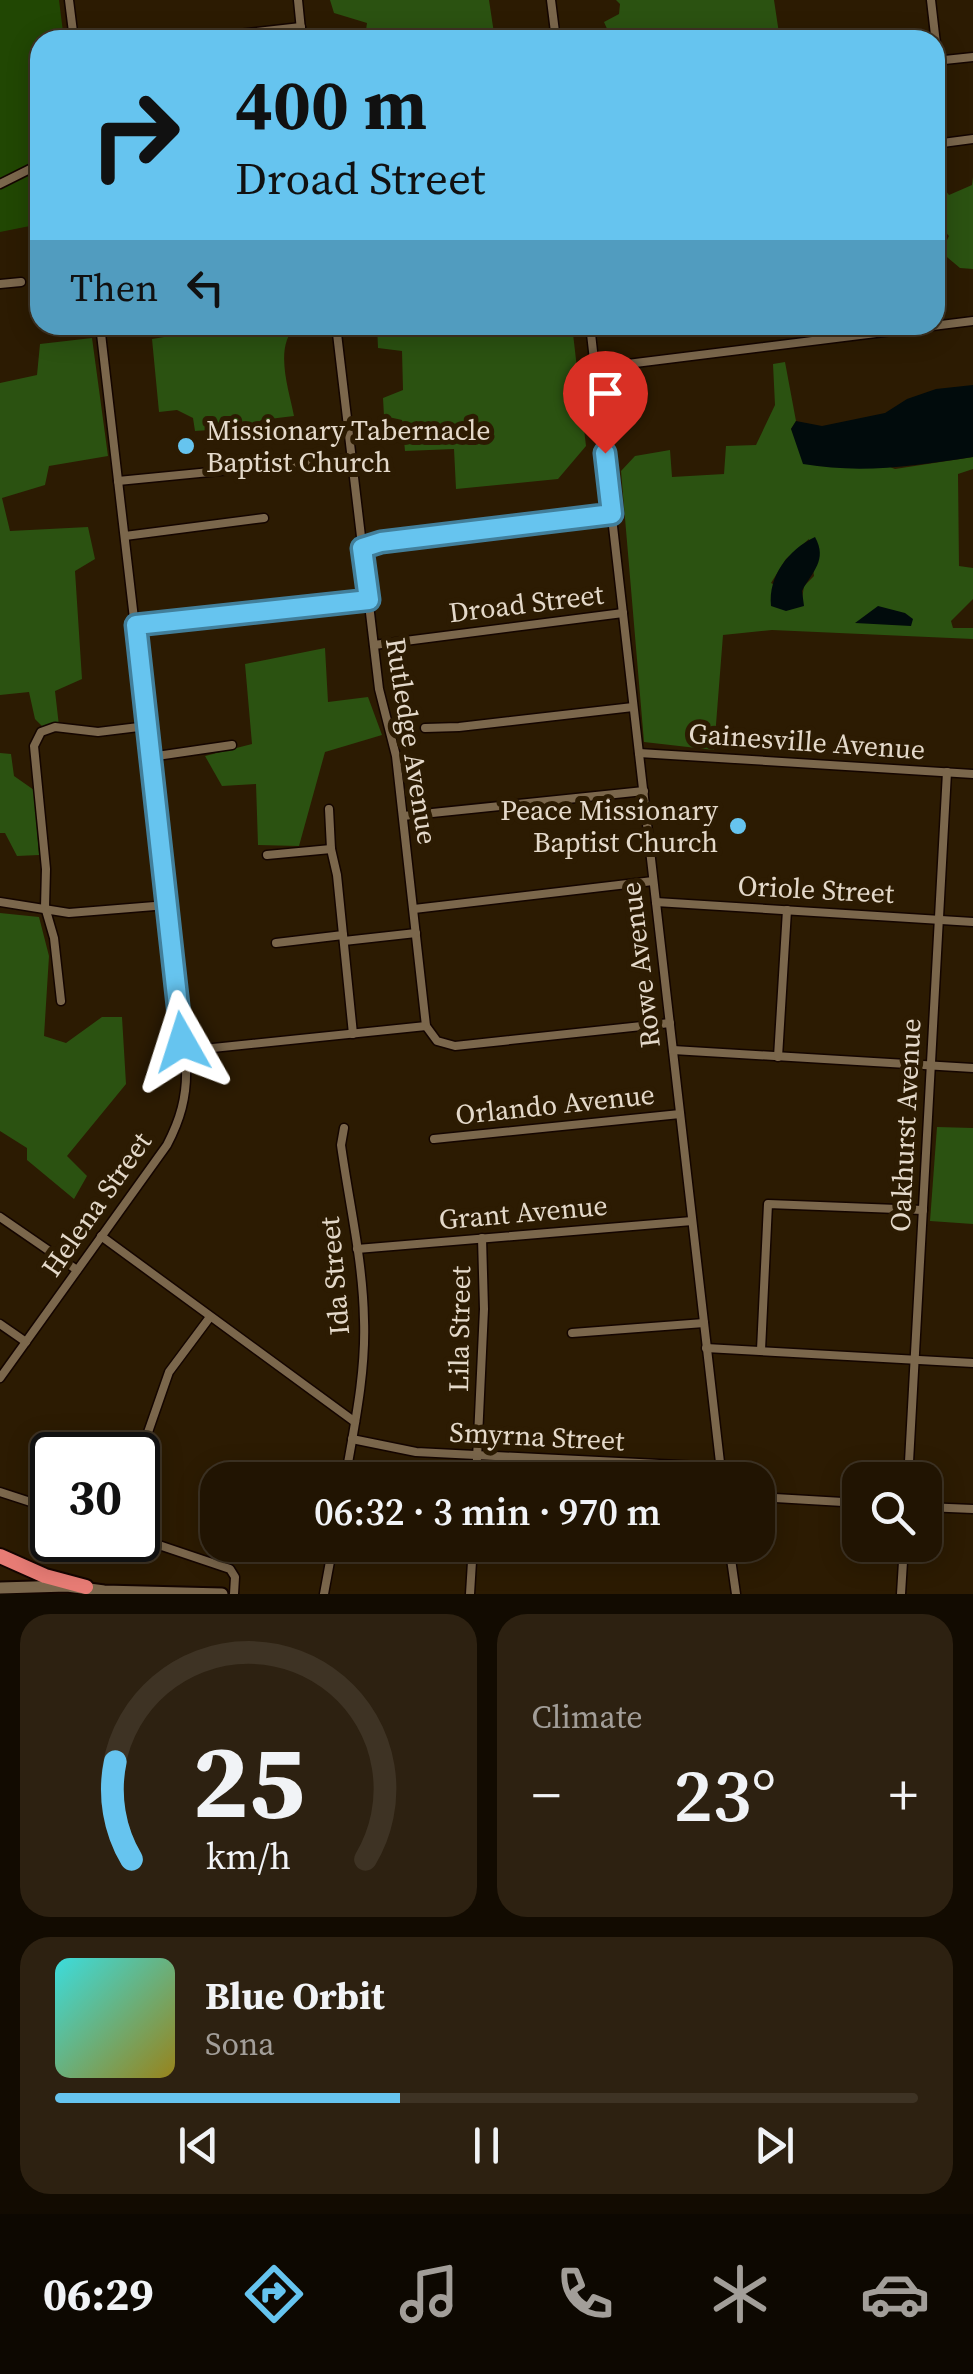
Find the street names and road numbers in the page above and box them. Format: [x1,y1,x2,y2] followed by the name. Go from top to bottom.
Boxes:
[446,575,607,631] street label: Droad Street
[377,635,447,847] street label: Rutledge Avenue
[687,714,927,768] street label: Gainesville Avenue
[737,866,896,912] street label: Oriole Street
[611,880,669,1050] street label: Rowe Avenue
[880,1017,930,1233] street label: Oakhurst Avenue
[453,1075,657,1133] street label: Orlando Avenue
[32,1123,160,1284] street label: Helena Street
[437,1186,609,1238] street label: Grant Avenue
[310,1214,358,1337] street label: Ida Street
[439,1265,479,1392] street label: Lila Street
[449,1412,626,1460] street label: Smyrna Street

